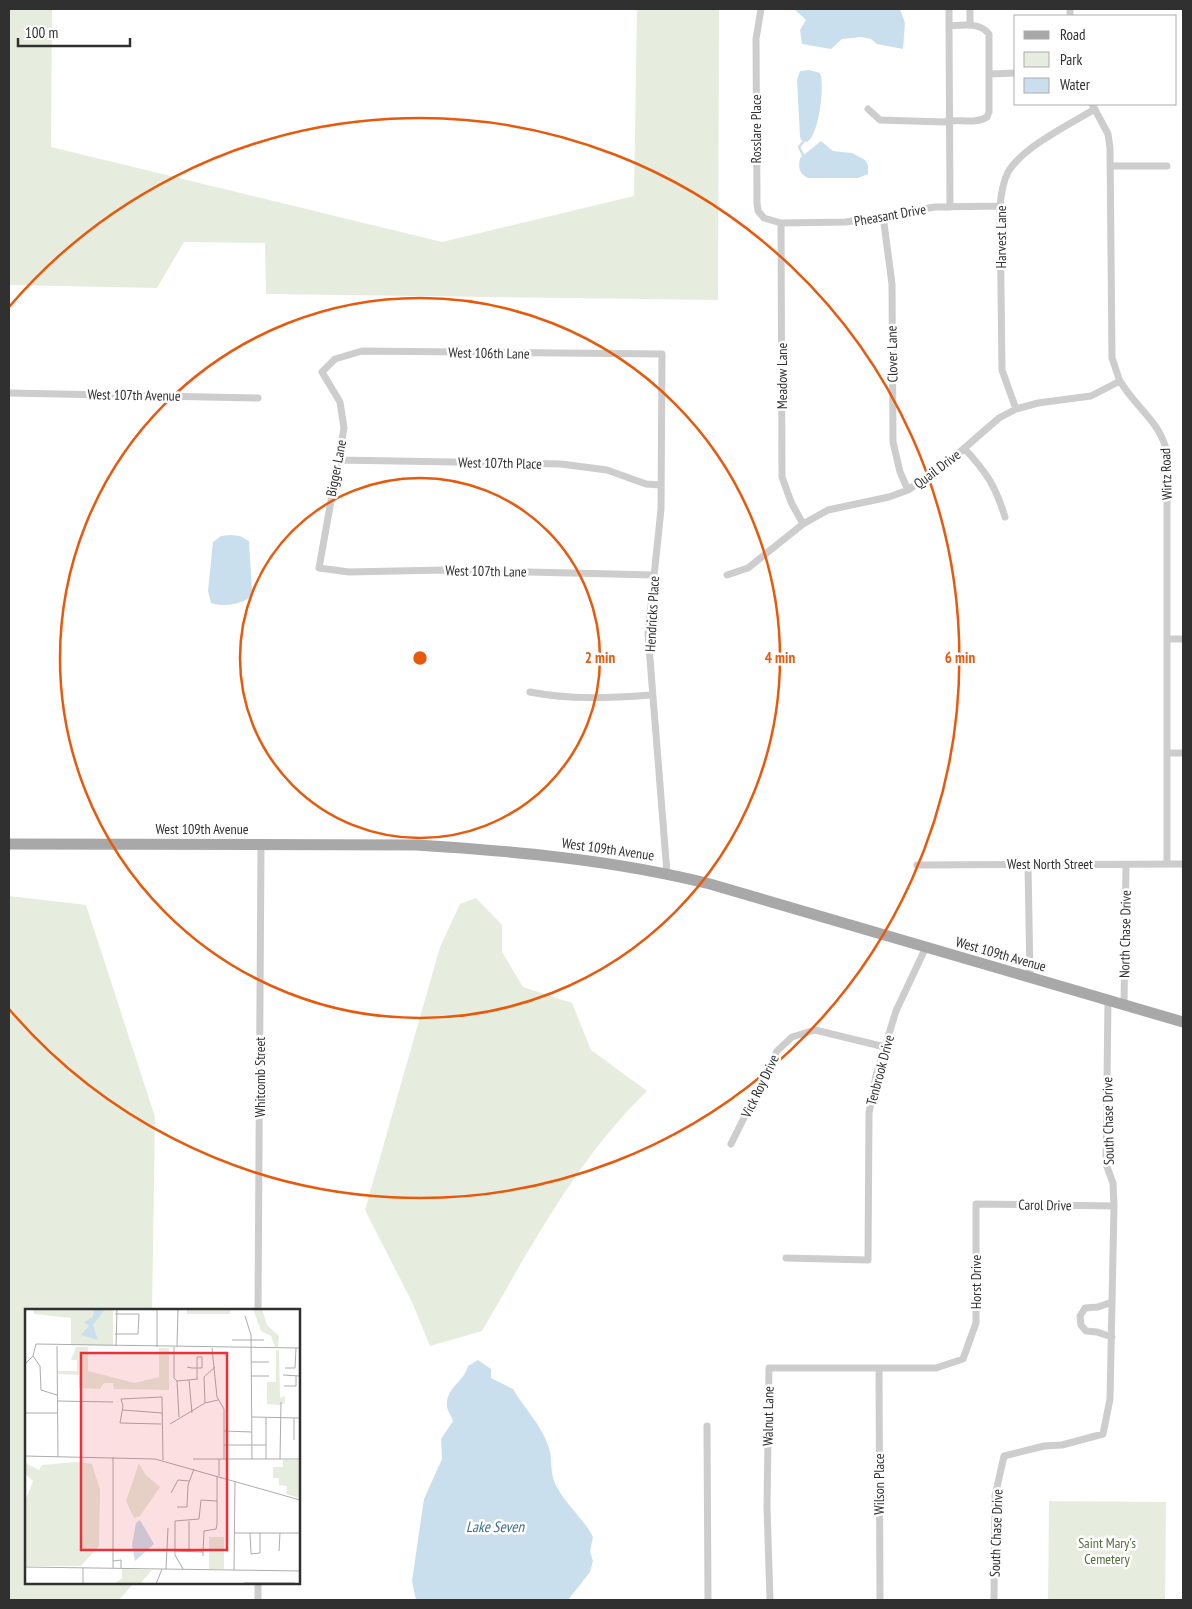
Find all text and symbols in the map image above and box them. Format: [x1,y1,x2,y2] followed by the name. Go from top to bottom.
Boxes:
[18,15,130,47] scale bar
[1014,15,1177,105] legend
[25,23,58,42] text: 100 m
[1060,25,1086,44] text: Road
[1060,50,1082,69] text: Park
[1060,75,1091,94] text: Water
[747,94,765,163] street label: Rosslare Place
[853,200,928,230] street label: Pheasant Drive
[992,205,1010,268] street label: Harvest Lane
[883,325,901,383] street label: Clover Lane
[448,343,530,363] street label: West 106th Lane
[773,343,791,409] street label: Meadow Lane
[87,385,181,405] street label: West 107th Avenue
[322,438,350,498] street label: Bigger Lane
[910,445,964,492] street label: Quail Drive
[1156,448,1176,500] street label: Wirtz Road
[458,453,542,473] street label: West 107th Place
[445,561,527,581] street label: West 107th Lane
[641,575,663,653] street label: Hendricks Place
[585,648,615,667] text: 2 min
[765,648,795,667] text: 4 min
[945,648,975,667] text: 6 min
[411,649,429,667] centre of rings
[155,820,249,838] street label: West 109th Avenue
[561,834,656,864] street label: West 109th Avenue
[1007,855,1093,873] street label: West North Street
[1115,890,1135,978] street label: North Chase Drive
[954,933,1048,976] street label: West 109th Avenue
[862,1033,898,1107] street label: Tenbrook Drive
[251,1037,269,1117] street label: Whitcomb Street
[737,1051,783,1121] street label: Vick Roy Drive
[1098,1077,1118,1165] street label: South Chase Drive
[1018,1196,1072,1214] street label: Carol Drive
[967,1255,985,1309] street label: Horst Drive
[25,1309,300,1584] inset map
[758,1386,778,1446] street label: Walnut Lane
[870,1453,888,1515] street label: Wilson Place
[985,1488,1007,1577] street label: South Chase Drive
[466,1517,525,1536] water label: Lake Seven
[1078,1534,1136,1568] park label: Saint Mary's Cemetery

